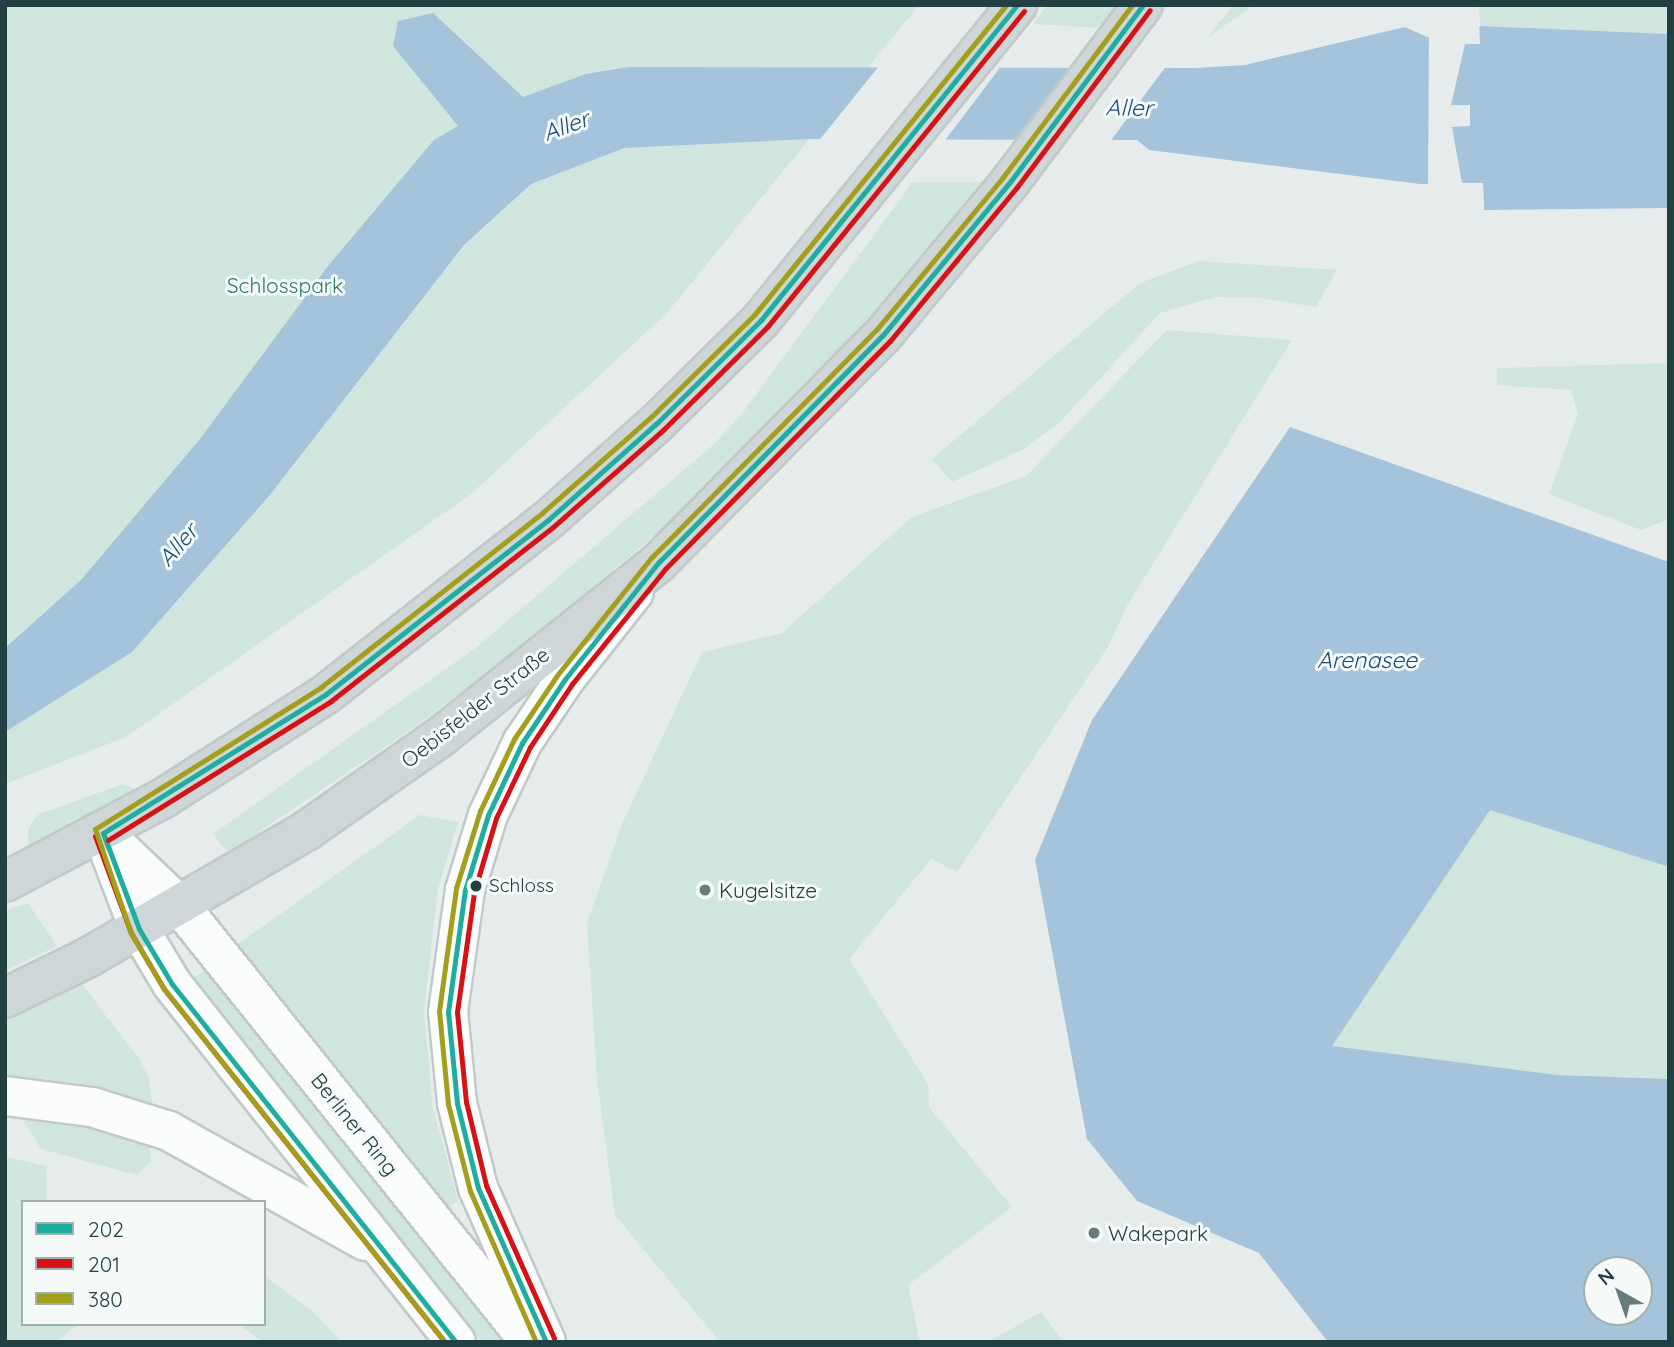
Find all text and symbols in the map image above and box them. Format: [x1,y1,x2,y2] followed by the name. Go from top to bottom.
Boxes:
[1105,94,1153,122] water label: Aller
[539,105,593,147] water label: Aller
[227,272,343,298] park label: Schlosspark
[152,518,204,572] water label: Aller
[396,641,554,773] street label: Oebisfelder Straße
[1317,646,1417,674] water label: Arenasee
[489,875,554,897] place label: Schloss
[719,877,817,903] place label: Kugelsitze
[469,879,483,893] marker: Schloss
[697,882,713,898] marker: Kugelsitze
[306,1068,404,1180] street label: Berliner Ring
[21,1200,266,1326] legend
[88,1216,124,1242] text: 202
[1108,1220,1208,1246] place label: Wakepark
[1086,1225,1102,1241] marker: Wakepark
[88,1251,120,1277] text: 201
[1583,1256,1653,1326] north arrow
[1593,1263,1619,1290] text: N
[88,1286,123,1312] text: 380

